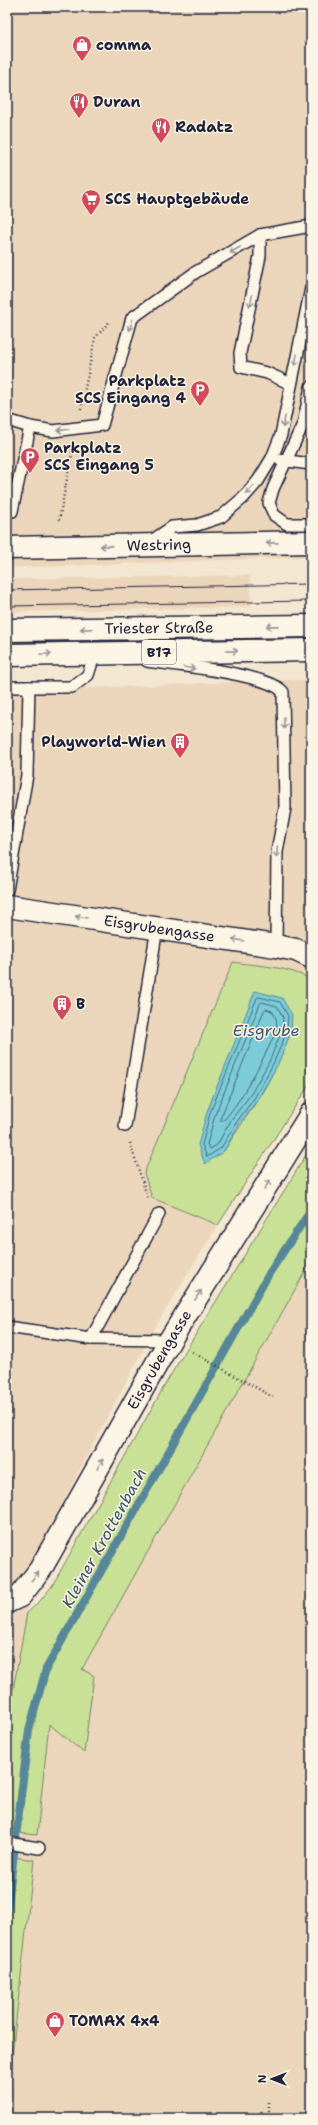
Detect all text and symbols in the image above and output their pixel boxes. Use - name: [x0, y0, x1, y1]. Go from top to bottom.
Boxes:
- shop icon: comma: [71, 34, 93, 62]
- place label: comma: [96, 35, 152, 55]
- restaurant icon: Duran: [68, 91, 90, 119]
- place label: Duran: [93, 92, 141, 112]
- restaurant icon: Radatz: [150, 116, 172, 144]
- place label: Radatz: [175, 117, 233, 137]
- supermarket icon: SCS Hauptgebäude: [80, 188, 102, 216]
- place label: SCS Hauptgebäude: [105, 189, 249, 209]
- one-way arrow: [229, 246, 241, 254]
- one-way arrow: [246, 295, 254, 308]
- one-way arrow: [126, 318, 134, 331]
- one-way arrow: [291, 353, 299, 366]
- place label: Parkplatz SCS Eingang 4: [75, 371, 186, 408]
- parking icon: Parkplatz SCS Eingang 4: [189, 379, 211, 407]
- one-way arrow: [279, 415, 287, 428]
- one-way arrow: [57, 426, 70, 433]
- place label: Parkplatz SCS Eingang 5: [44, 438, 154, 475]
- parking icon: Parkplatz SCS Eingang 5: [19, 446, 41, 474]
- one-way arrow: [245, 485, 255, 495]
- street label: Westring: [127, 534, 191, 556]
- one-way arrow: [266, 539, 279, 547]
- one-way arrow: [100, 542, 113, 550]
- street label: Triester Straße: [104, 617, 214, 639]
- one-way arrow: [266, 623, 279, 630]
- one-way arrow: [80, 625, 93, 633]
- road number: B17: [142, 640, 176, 664]
- one-way arrow: [225, 647, 238, 655]
- one-way arrow: [39, 650, 52, 658]
- one-way arrow: [182, 664, 195, 672]
- one-way arrow: [280, 716, 288, 729]
- building icon: Playworld-Wien: [169, 731, 191, 759]
- place label: Playworld-Wien: [41, 732, 166, 752]
- one-way arrow: [274, 845, 281, 858]
- street label: Eisgrubengasse: [102, 911, 216, 947]
- one-way arrow: [75, 913, 88, 921]
- one-way arrow: [232, 936, 245, 944]
- building icon: B: [51, 993, 73, 1021]
- place label: B: [76, 994, 85, 1014]
- water label: Eisgrube: [232, 1020, 300, 1041]
- one-way arrow: [263, 1180, 271, 1191]
- one-way arrow: [195, 1289, 203, 1301]
- street label: Eisgrubengasse: [123, 1306, 196, 1413]
- one-way arrow: [97, 1458, 105, 1470]
- water label: Kleiner Krottenbach: [57, 1464, 151, 1612]
- one-way arrow: [31, 1571, 40, 1582]
- shop icon: TOMAX 4x4: [44, 2010, 66, 2038]
- place label: TOMAX 4x4: [69, 2011, 160, 2031]
- north arrow: [252, 2059, 292, 2099]
- text: N: [255, 2074, 270, 2083]

